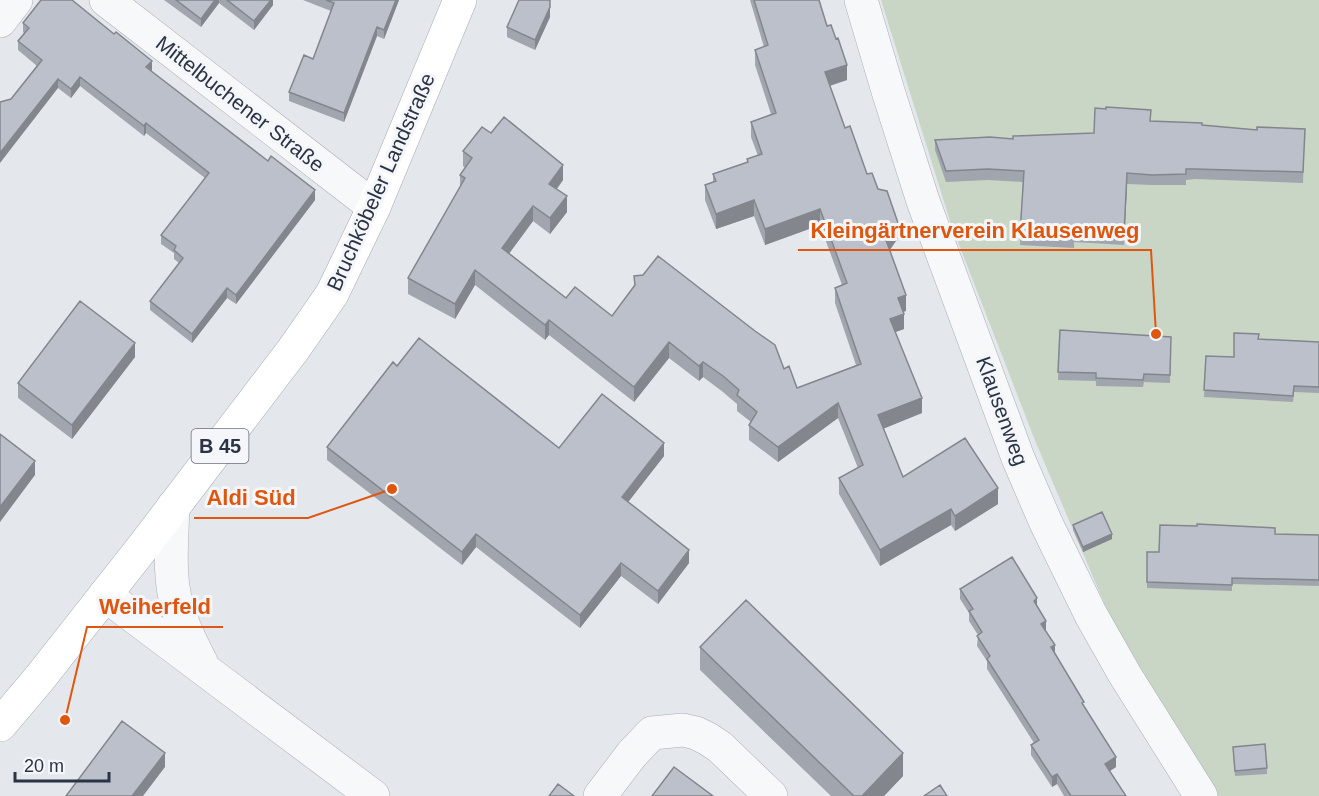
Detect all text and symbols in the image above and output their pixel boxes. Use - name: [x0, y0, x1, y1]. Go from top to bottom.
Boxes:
- street label: Mittelbuchener Straße: [152, 31, 329, 176]
- street label: Bruchköbeler Landstraße: [322, 69, 439, 294]
- callout: Kleingärtnerverein Klausenweg: [798, 210, 1151, 250]
- text: Kleingärtnerverein Klausenweg: [811, 218, 1139, 243]
- street label: Klausenweg: [972, 353, 1033, 469]
- road number: B 45: [192, 429, 248, 463]
- callout: Aldi Süd: [194, 478, 308, 518]
- text: Aldi Süd: [206, 485, 296, 510]
- callout: Weiherfeld: [87, 587, 223, 627]
- text: Weiherfeld: [99, 594, 211, 619]
- scale bar: [15, 745, 110, 783]
- text: 20 m: [24, 756, 64, 776]

